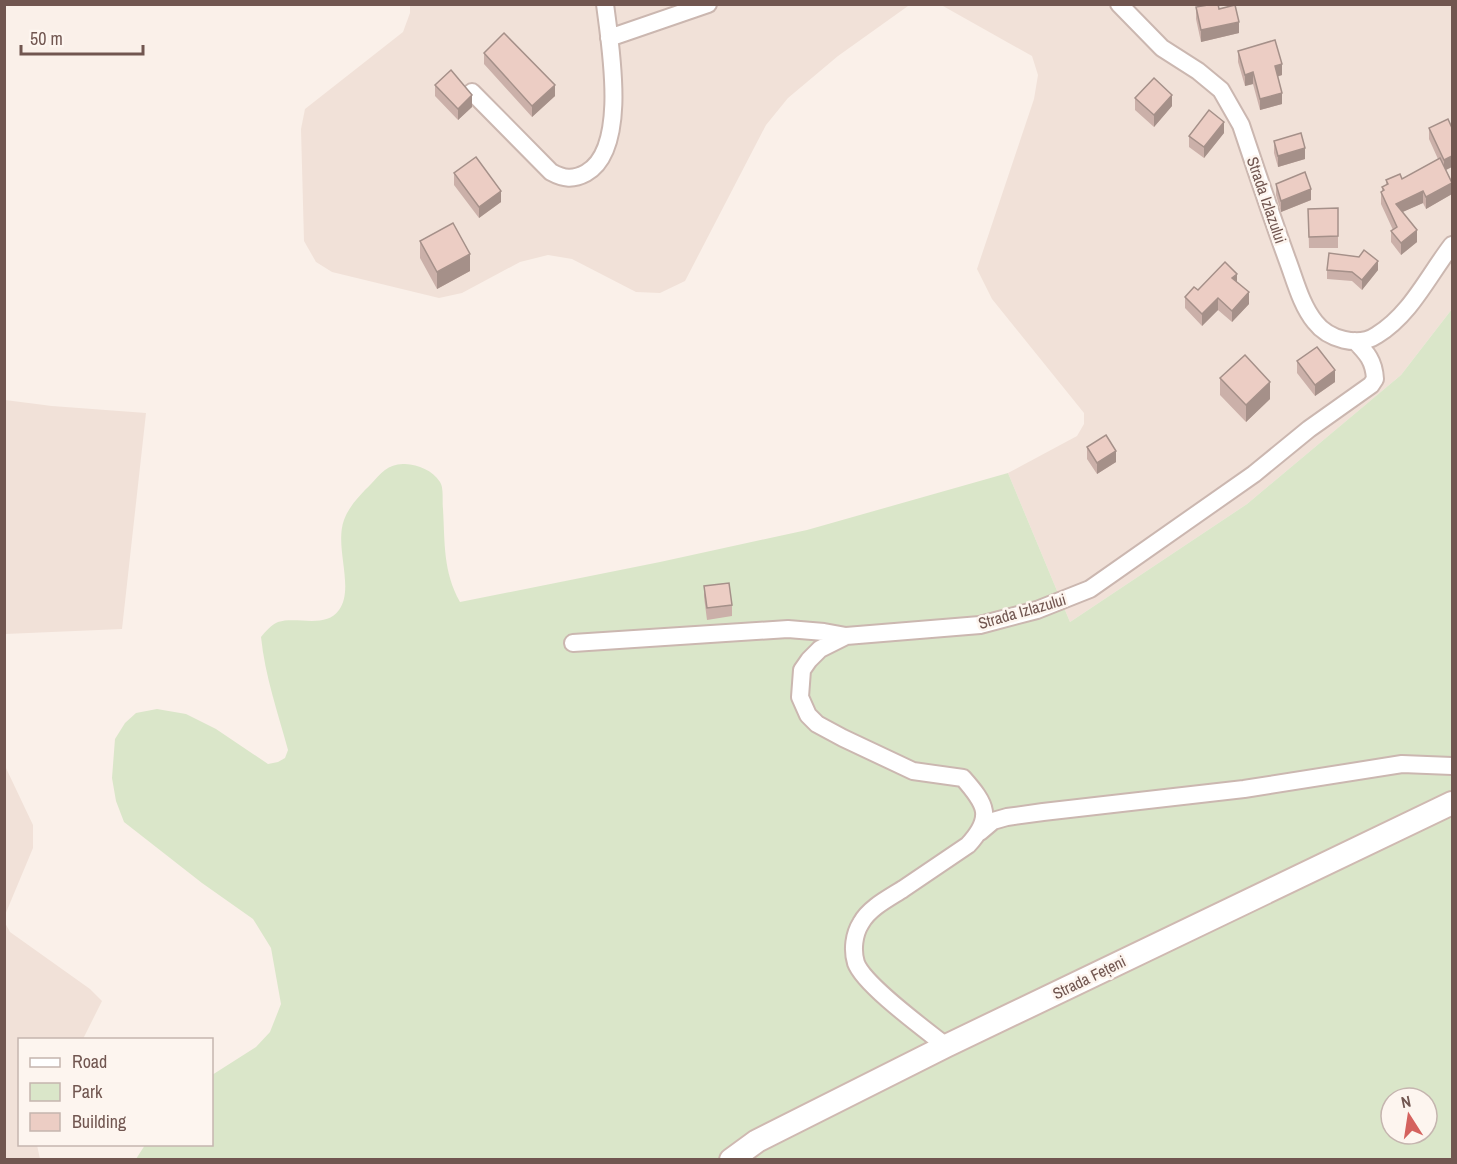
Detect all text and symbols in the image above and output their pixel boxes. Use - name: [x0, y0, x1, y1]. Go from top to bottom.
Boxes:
- scale bar: [21, 18, 142, 56]
- text: 50 m: [30, 26, 63, 51]
- street label: Strada Izlazului: [1242, 154, 1292, 246]
- street label: Strada Izlazului: [976, 588, 1068, 634]
- street label: Strada Fețeni: [1049, 950, 1129, 1004]
- legend: [18, 1038, 213, 1146]
- text: Road: [72, 1049, 107, 1074]
- text: Park: [72, 1079, 103, 1104]
- north arrow: [1379, 1086, 1439, 1146]
- text: N: [1399, 1090, 1413, 1113]
- text: Building: [72, 1109, 127, 1134]

